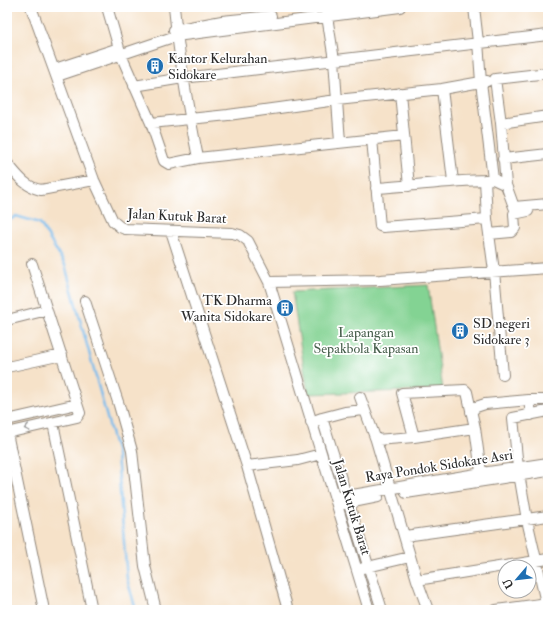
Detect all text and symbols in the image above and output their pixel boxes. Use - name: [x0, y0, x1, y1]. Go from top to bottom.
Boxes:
- place label: Kantor Kelurahan Sidokare: [168, 50, 268, 83]
- building icon: Kantor Kelurahan Sidokare: [145, 56, 165, 76]
- street label: Jalan Kutuk Barat: [126, 205, 227, 227]
- place label: TK Dharma Wanita Sidokare: [180, 292, 272, 325]
- building icon: TK Dharma Wanita Sidokare: [275, 298, 295, 318]
- place label: SD negeri Sidokare 3: [473, 315, 530, 348]
- building icon: SD negeri Sidokare 3: [450, 321, 470, 341]
- park label: Lapangan Sepakbola Kapasan: [313, 324, 419, 358]
- one-way arrow: [24, 424, 30, 432]
- street label: Raya Pondok Sidokare Asri: [364, 446, 514, 487]
- street label: Jalan Kutuk Barat: [329, 456, 375, 557]
- north arrow: [497, 559, 537, 599]
- text: U: [500, 576, 517, 591]

